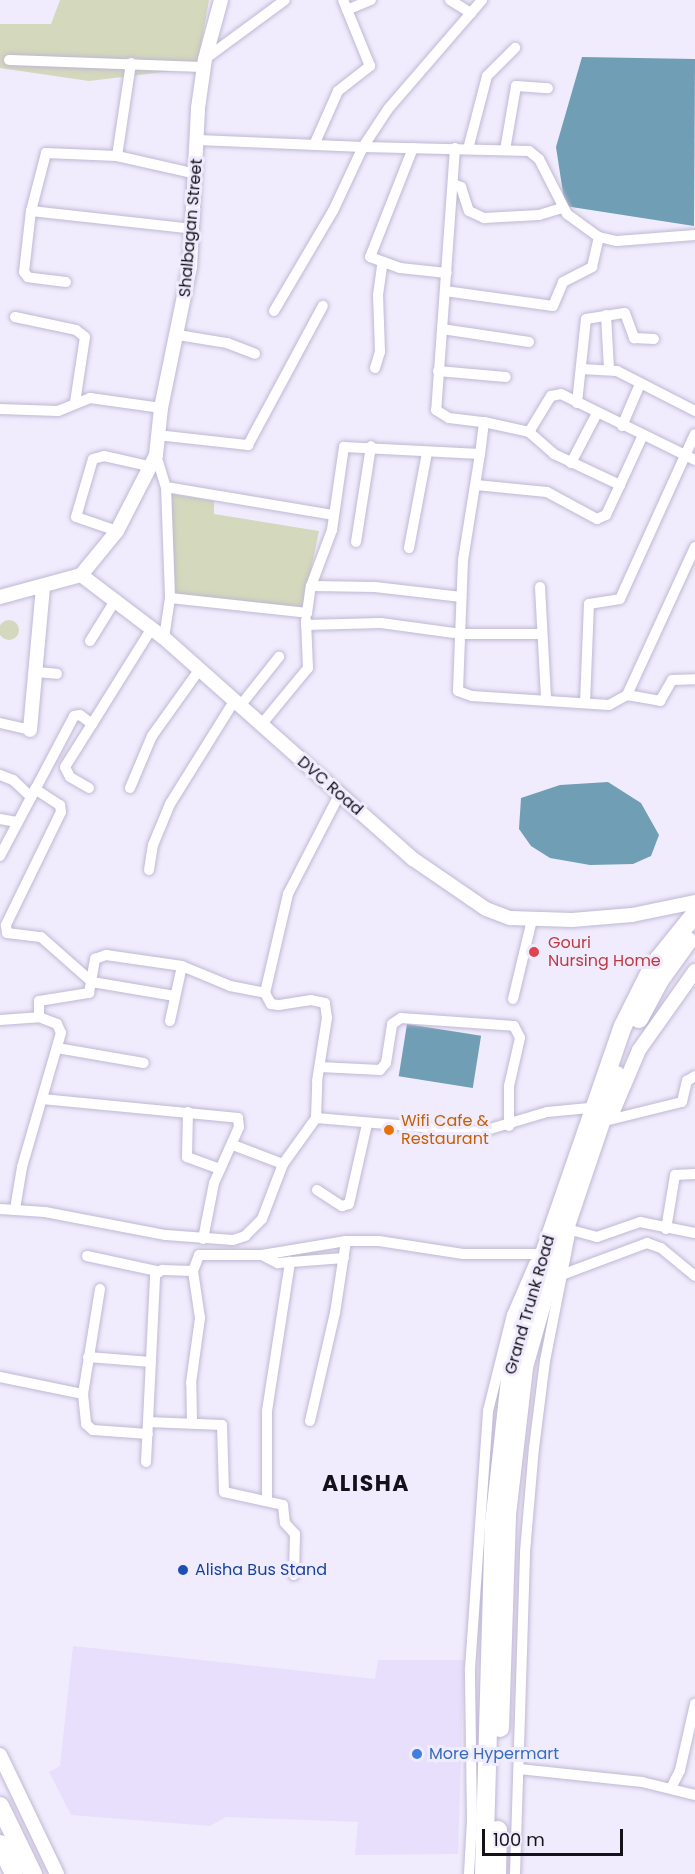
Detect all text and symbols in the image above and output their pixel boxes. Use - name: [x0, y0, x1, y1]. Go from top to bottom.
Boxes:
- street label: Shalbagan Street: [175, 158, 207, 298]
- street label: DVC Road: [293, 752, 367, 820]
- place label: Gouri Nursing Home: [548, 933, 661, 971]
- marker: Gouri Nursing Home: [525, 943, 543, 961]
- place label: Wifi Cafe & Restaurant: [401, 1111, 489, 1149]
- marker: Wifi Cafe & Restaurant: [382, 1123, 396, 1137]
- street label: Grand Trunk Road: [501, 1233, 559, 1377]
- district label: ALISHA: [322, 1471, 410, 1497]
- place label: Alisha Bus Stand: [195, 1560, 327, 1580]
- marker: Alisha Bus Stand: [176, 1563, 190, 1577]
- place label: More Hypermart: [429, 1744, 559, 1764]
- marker: More Hypermart: [410, 1747, 424, 1761]
- scale bar: [485, 1817, 626, 1855]
- text: 100 m: [493, 1827, 545, 1852]

